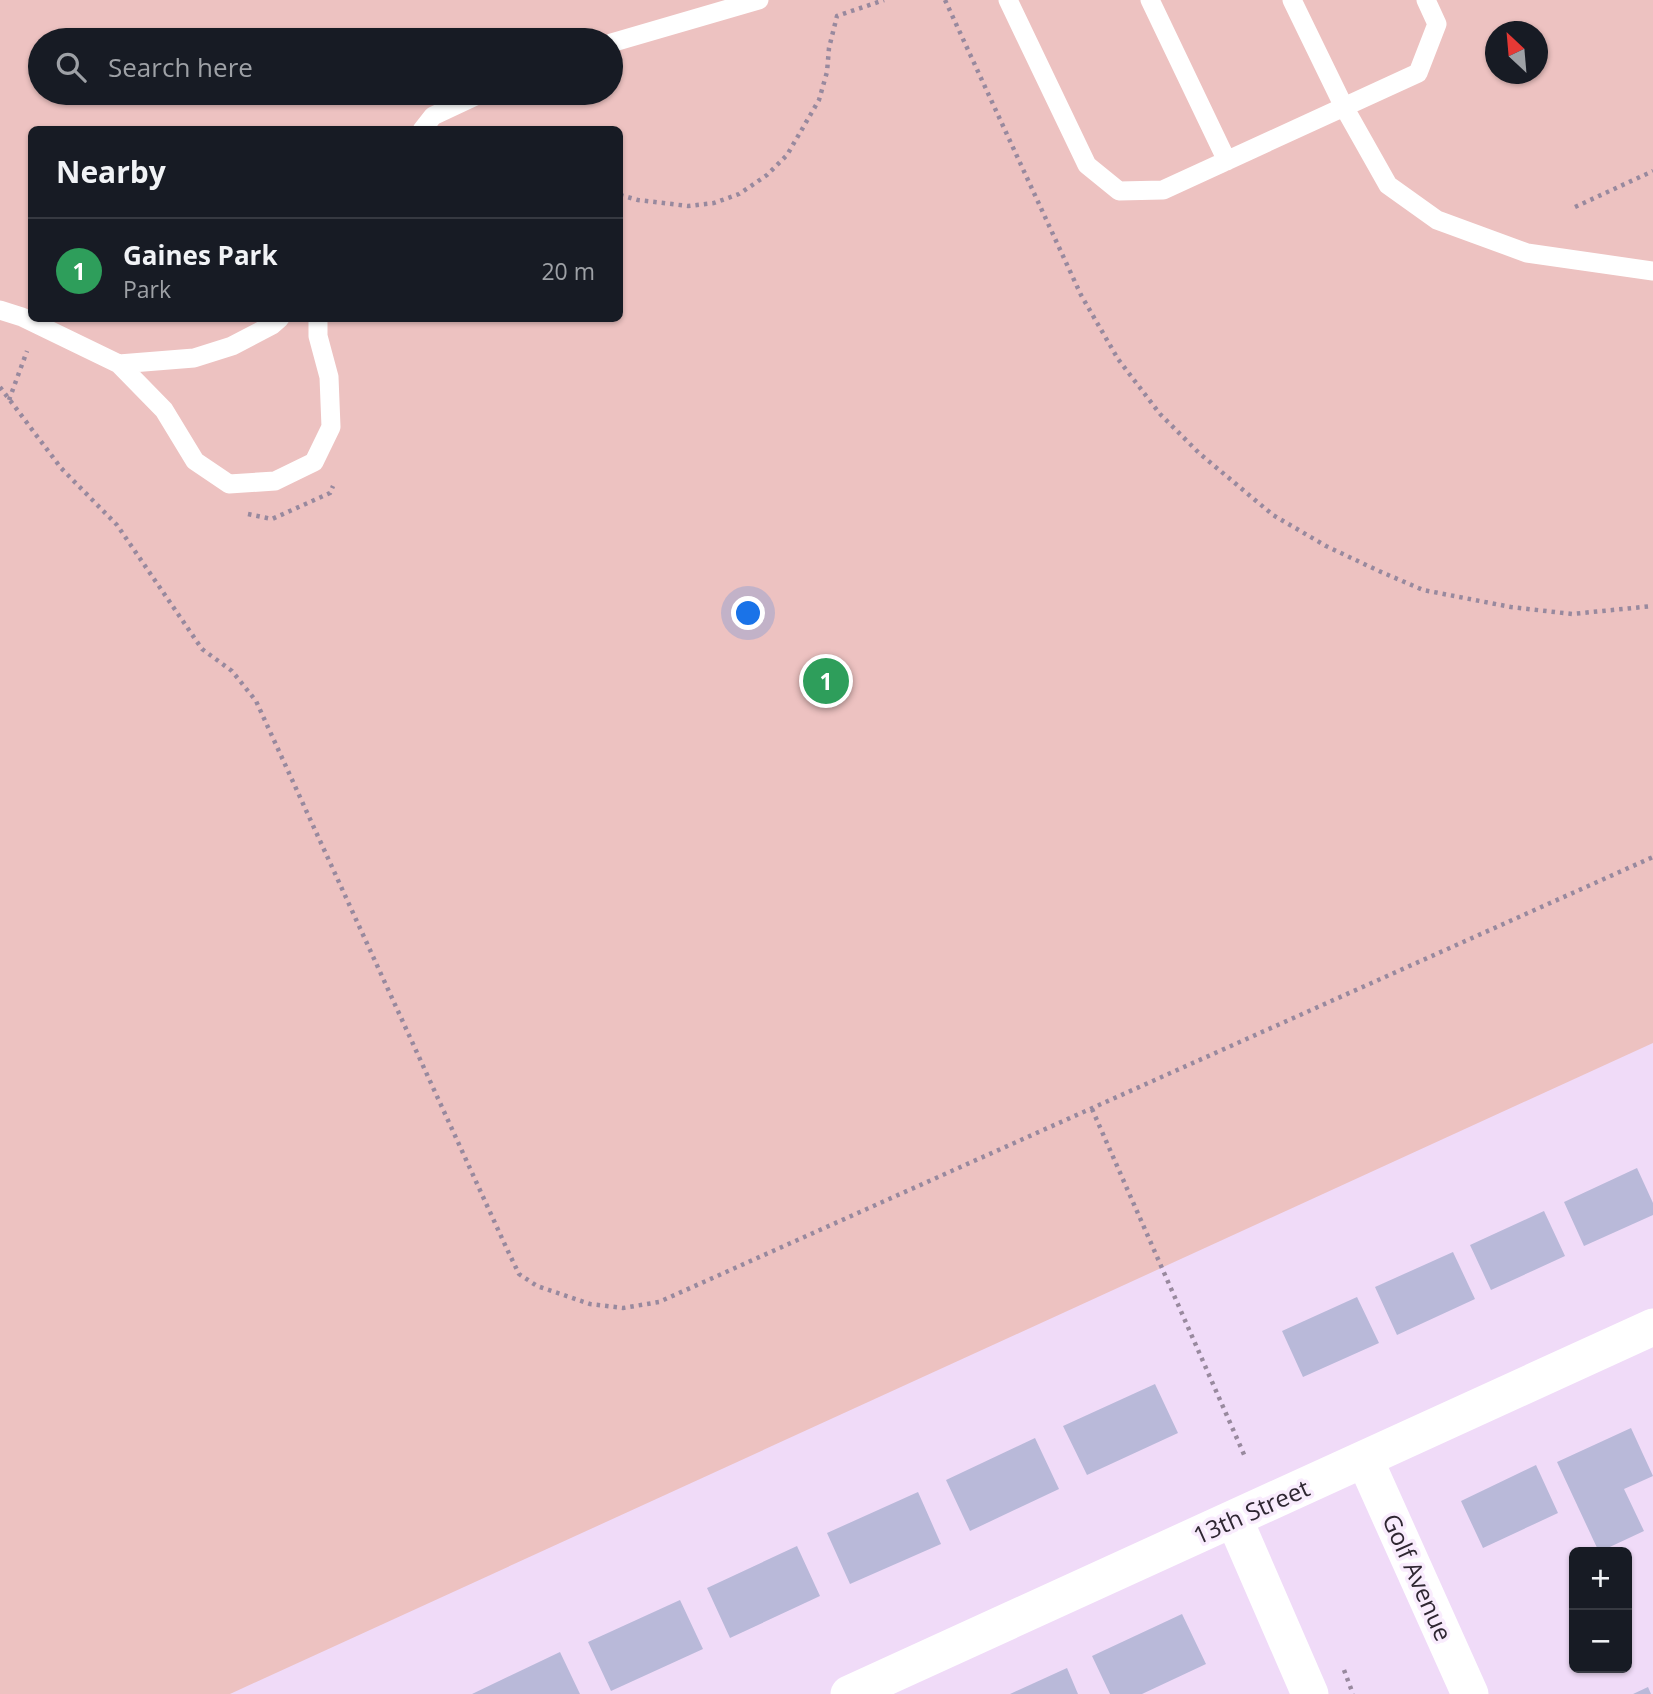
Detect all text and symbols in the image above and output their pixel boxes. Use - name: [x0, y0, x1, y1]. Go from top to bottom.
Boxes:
- north arrow: [1485, 21, 1548, 84]
- search box: [28, 28, 623, 105]
- icon: search: [52, 48, 90, 86]
- text: Search here: [108, 49, 253, 85]
- text: Nearby: [56, 151, 166, 192]
- text: Gaines Park: [123, 237, 278, 273]
- text: 1: [72, 255, 86, 287]
- text: 20 m: [541, 255, 595, 287]
- text: Park: [123, 273, 171, 305]
- your location: [731, 596, 765, 630]
- pin: 1: [803, 655, 849, 707]
- street label: 13th Street: [1188, 1471, 1314, 1551]
- street label: Golf Avenue: [1375, 1508, 1461, 1646]
- map controls: [1569, 1547, 1632, 1673]
- button: +: [1569, 1547, 1632, 1610]
- button: −: [1569, 1610, 1632, 1673]

